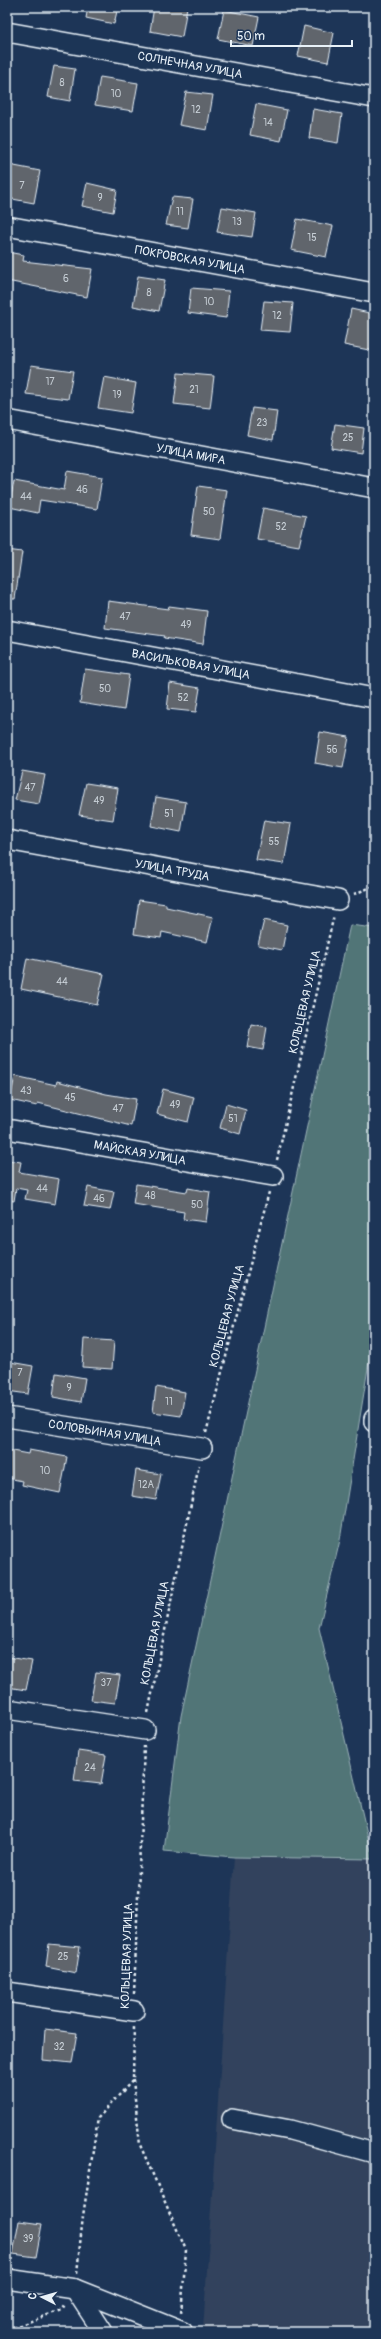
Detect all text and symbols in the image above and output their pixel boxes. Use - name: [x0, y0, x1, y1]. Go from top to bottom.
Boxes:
- scale bar: [231, 22, 352, 48]
- text: 50 m: [237, 29, 265, 44]
- street label: СОЛНЕЧНАЯ УЛИЦА: [136, 48, 244, 82]
- house number: 8: [59, 77, 65, 89]
- house number: 10: [111, 88, 122, 100]
- house number: 12: [191, 104, 201, 116]
- house number: 14: [263, 117, 273, 129]
- house number: 7: [19, 180, 25, 192]
- house number: 9: [97, 192, 103, 204]
- house number: 11: [176, 206, 184, 218]
- house number: 13: [232, 216, 242, 228]
- house number: 15: [307, 232, 317, 244]
- street label: ПОКРОВСКАЯ УЛИЦА: [134, 242, 246, 277]
- house number: 6: [63, 273, 69, 285]
- house number: 8: [146, 287, 152, 299]
- house number: 10: [204, 296, 215, 308]
- house number: 12: [272, 310, 282, 322]
- house number: 17: [45, 376, 55, 388]
- house number: 21: [189, 384, 199, 396]
- house number: 19: [112, 389, 122, 401]
- house number: 23: [257, 417, 268, 429]
- house number: 25: [342, 432, 354, 444]
- street label: УЛИЦА МИРА: [155, 440, 227, 468]
- house number: 46: [76, 484, 88, 496]
- house number: 44: [20, 491, 32, 503]
- house number: 50: [203, 506, 215, 518]
- house number: 52: [275, 521, 287, 533]
- house number: 47: [119, 611, 131, 623]
- house number: 49: [181, 619, 191, 631]
- street label: ВАСИЛЬКОВАЯ УЛИЦА: [130, 646, 252, 682]
- house number: 50: [99, 683, 111, 695]
- house number: 52: [177, 692, 189, 704]
- house number: 56: [326, 744, 338, 756]
- house number: 47: [24, 782, 36, 794]
- house number: 49: [94, 795, 104, 807]
- house number: 51: [164, 808, 174, 820]
- house number: 55: [269, 836, 279, 848]
- street label: УЛИЦА ТРУДА: [134, 856, 211, 884]
- street label: КОЛЬЦЕВАЯ УЛИЦА: [286, 949, 324, 1055]
- house number: 44: [56, 976, 68, 988]
- house number: 43: [20, 1085, 32, 1097]
- house number: 45: [64, 1092, 76, 1104]
- house number: 49: [170, 1099, 180, 1111]
- house number: 47: [112, 1103, 124, 1115]
- house number: 51: [228, 1113, 238, 1125]
- street label: МАЙСКАЯ УЛИЦА: [93, 1137, 187, 1168]
- house number: 44: [36, 1183, 48, 1195]
- house number: 48: [145, 1190, 155, 1202]
- house number: 46: [93, 1193, 105, 1205]
- house number: 50: [191, 1199, 203, 1211]
- street label: КОЛЬЦЕВАЯ УЛИЦА: [206, 1263, 248, 1369]
- house number: 7: [17, 1367, 23, 1379]
- house number: 9: [66, 1382, 72, 1394]
- house number: 11: [165, 1396, 173, 1408]
- street label: СОЛОВЬИНАЯ УЛИЦА: [47, 1416, 162, 1449]
- house number: 10: [40, 1465, 51, 1477]
- house number: 12А: [138, 1479, 155, 1491]
- street label: КОЛЬЦЕВАЯ УЛИЦА: [138, 1579, 172, 1686]
- house number: 37: [101, 1677, 112, 1689]
- house number: 24: [84, 1762, 96, 1774]
- street label: КОЛЬЦЕВАЯ УЛИЦА: [118, 1903, 136, 2009]
- house number: 25: [57, 1951, 69, 1963]
- house number: 32: [53, 2041, 65, 2053]
- house number: 39: [23, 2233, 33, 2245]
- north arrow: [22, 2277, 62, 2317]
- text: С: [26, 2292, 39, 2300]

